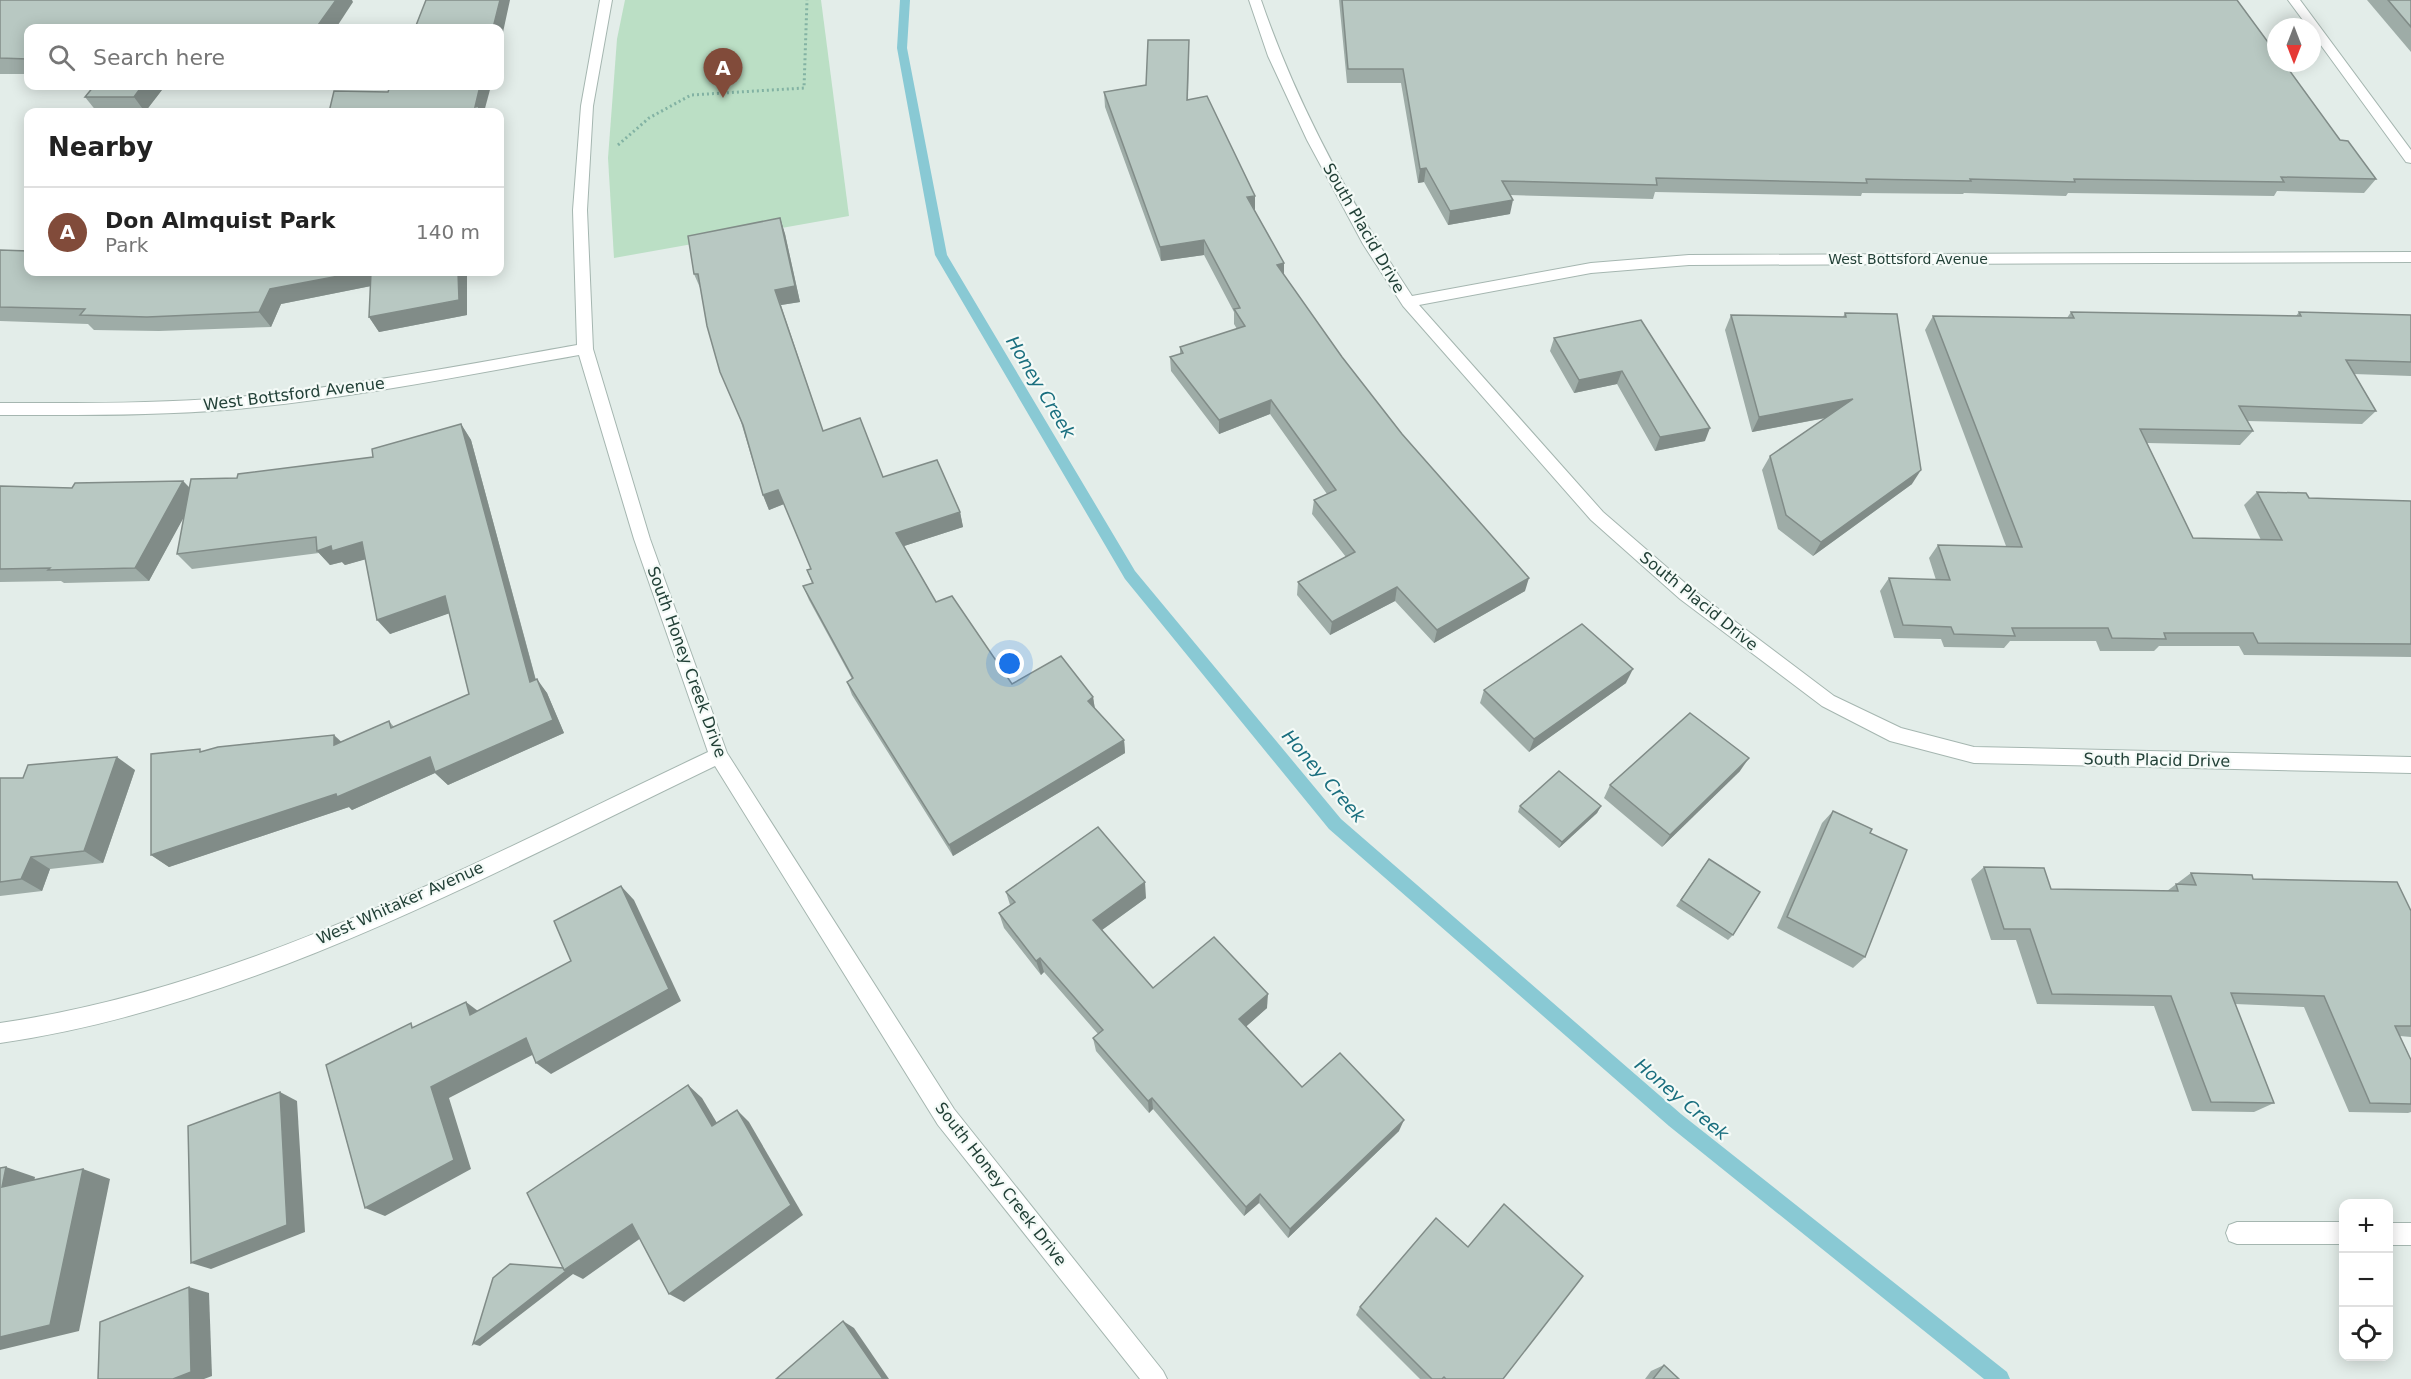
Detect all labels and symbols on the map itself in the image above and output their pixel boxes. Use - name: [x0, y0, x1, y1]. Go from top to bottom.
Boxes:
- north arrow: [2267, 18, 2321, 72]
- pin: A: [704, 48, 742, 98]
- street label: South Placid Drive: [1319, 160, 1409, 296]
- street label: West Bottsford Avenue: [1828, 251, 1988, 267]
- water label: Honey Creek: [1002, 332, 1081, 443]
- street label: West Bottsford Avenue: [202, 373, 386, 415]
- street label: South Placid Drive: [1636, 547, 1762, 655]
- street label: South Honey Creek Drive: [644, 564, 730, 760]
- your location: [995, 649, 1024, 678]
- water label: Honey Creek: [1278, 725, 1371, 828]
- street label: South Placid Drive: [2084, 749, 2230, 771]
- street label: West Whitaker Avenue: [314, 858, 486, 948]
- water label: Honey Creek: [1631, 1054, 1734, 1145]
- street label: South Honey Creek Drive: [931, 1099, 1071, 1269]

